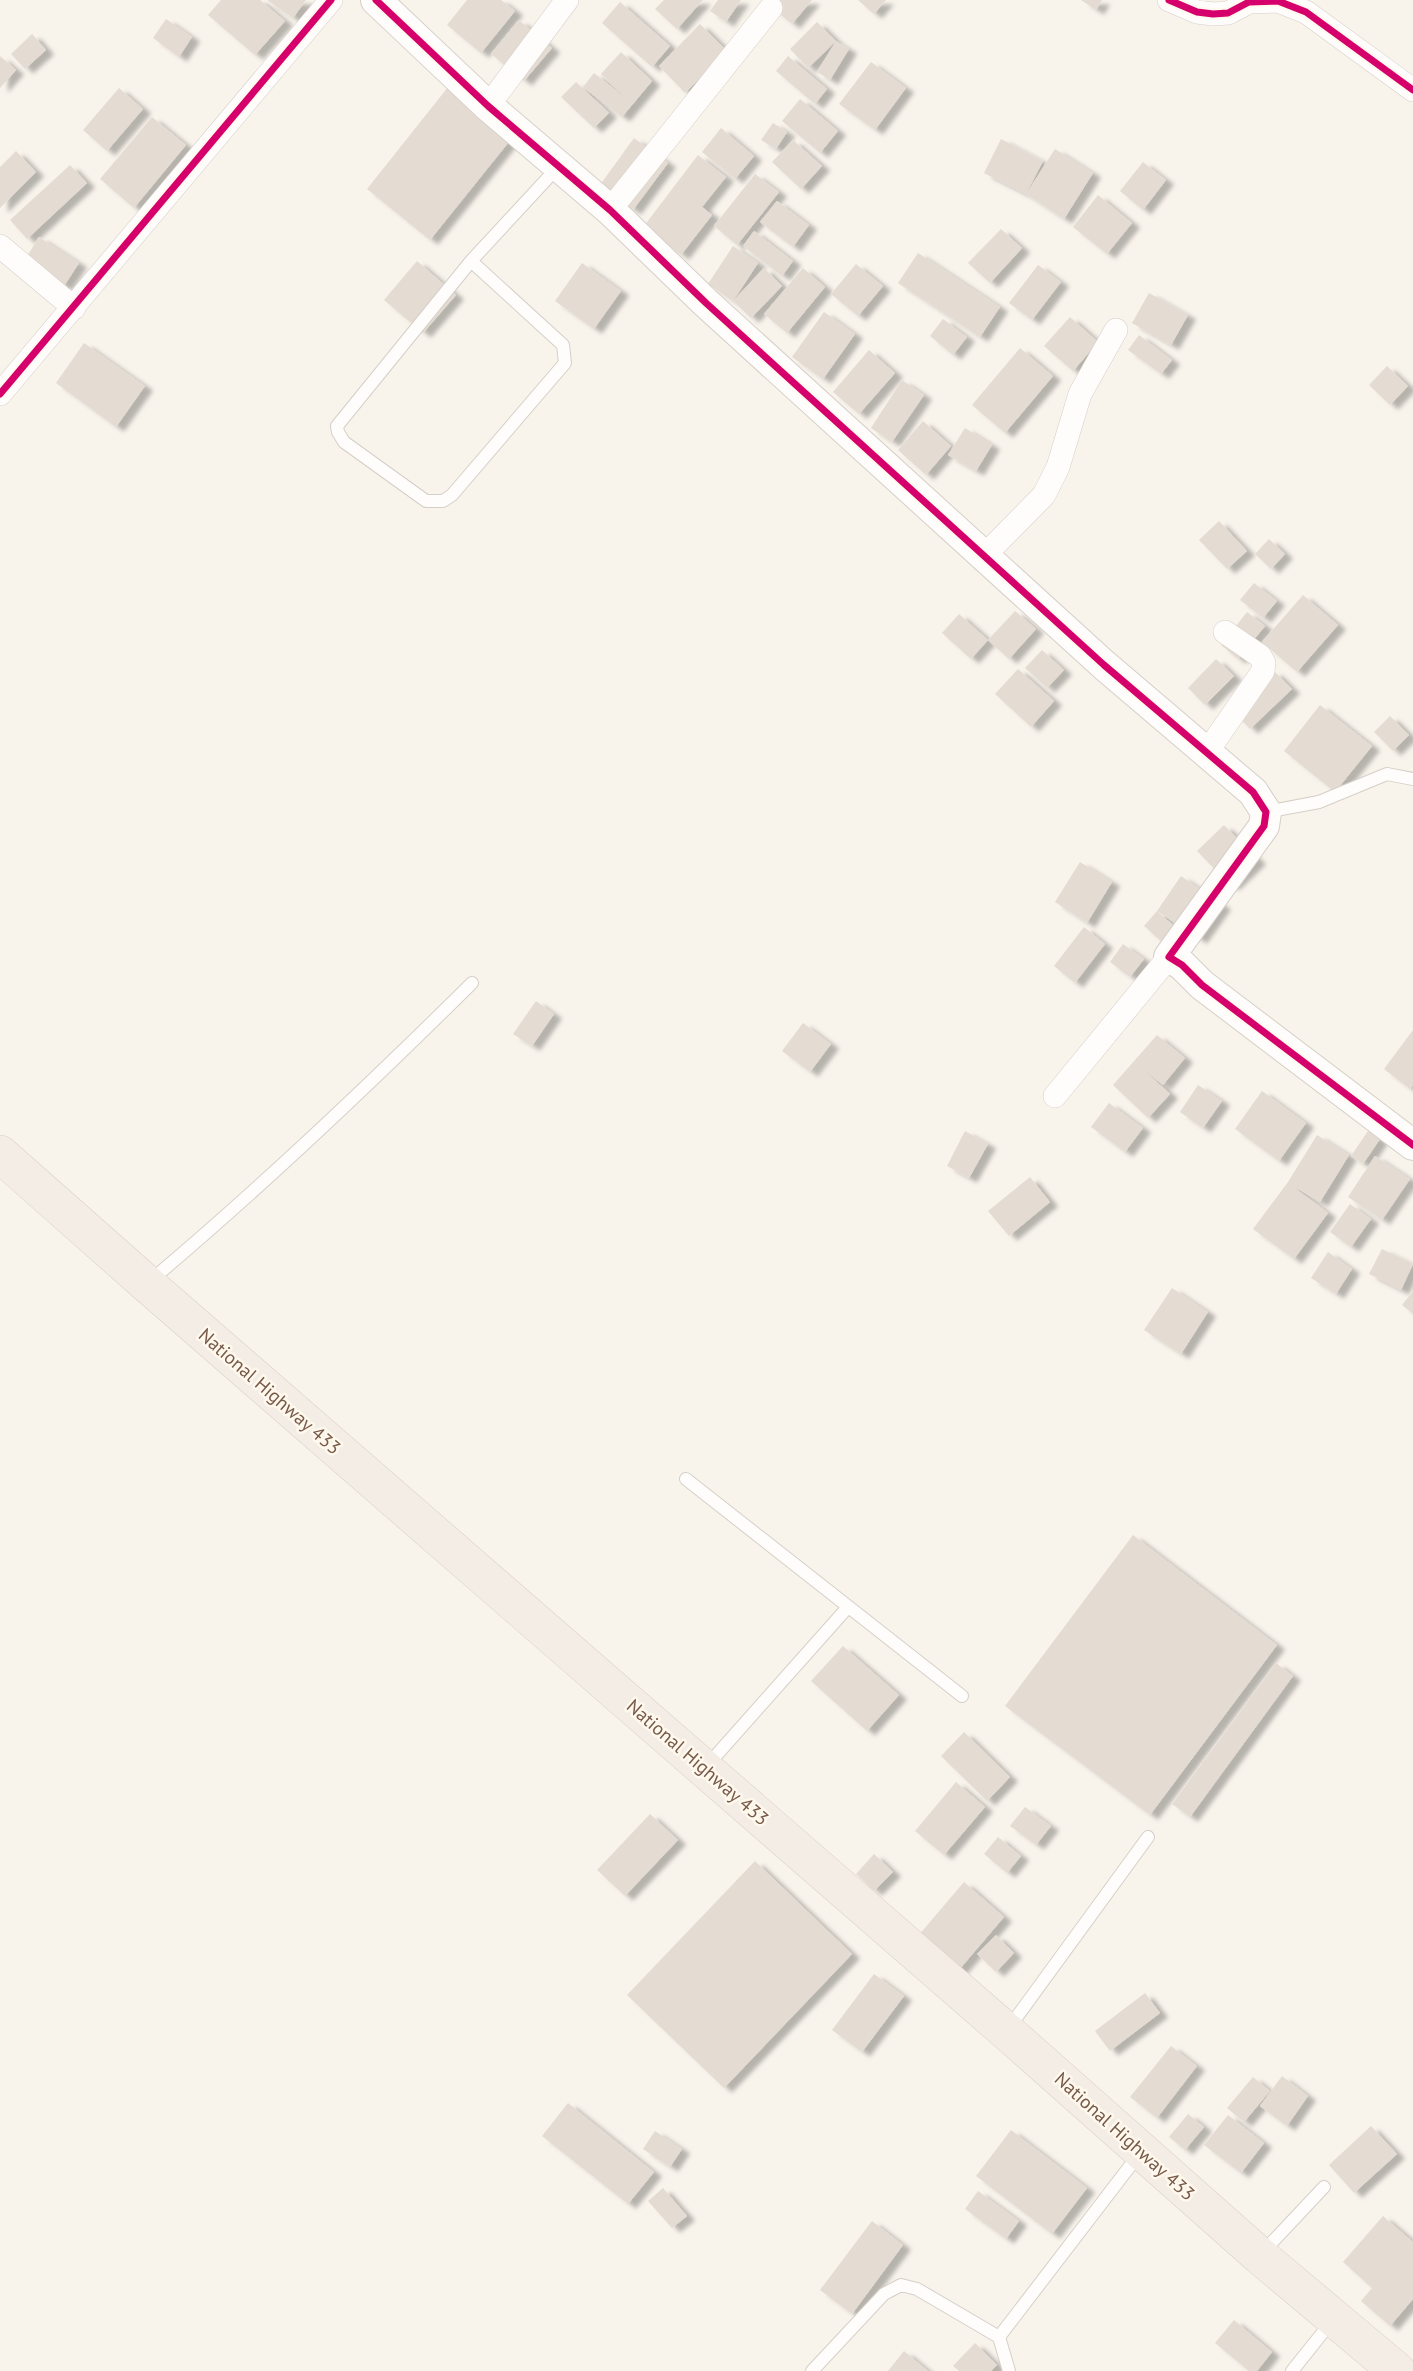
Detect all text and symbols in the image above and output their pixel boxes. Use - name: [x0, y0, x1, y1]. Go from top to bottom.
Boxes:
- street label: National Highway 433: [194, 1323, 346, 1459]
- street label: National Highway 433: [622, 1694, 774, 1830]
- street label: National Highway 433: [1050, 2067, 1200, 2205]

